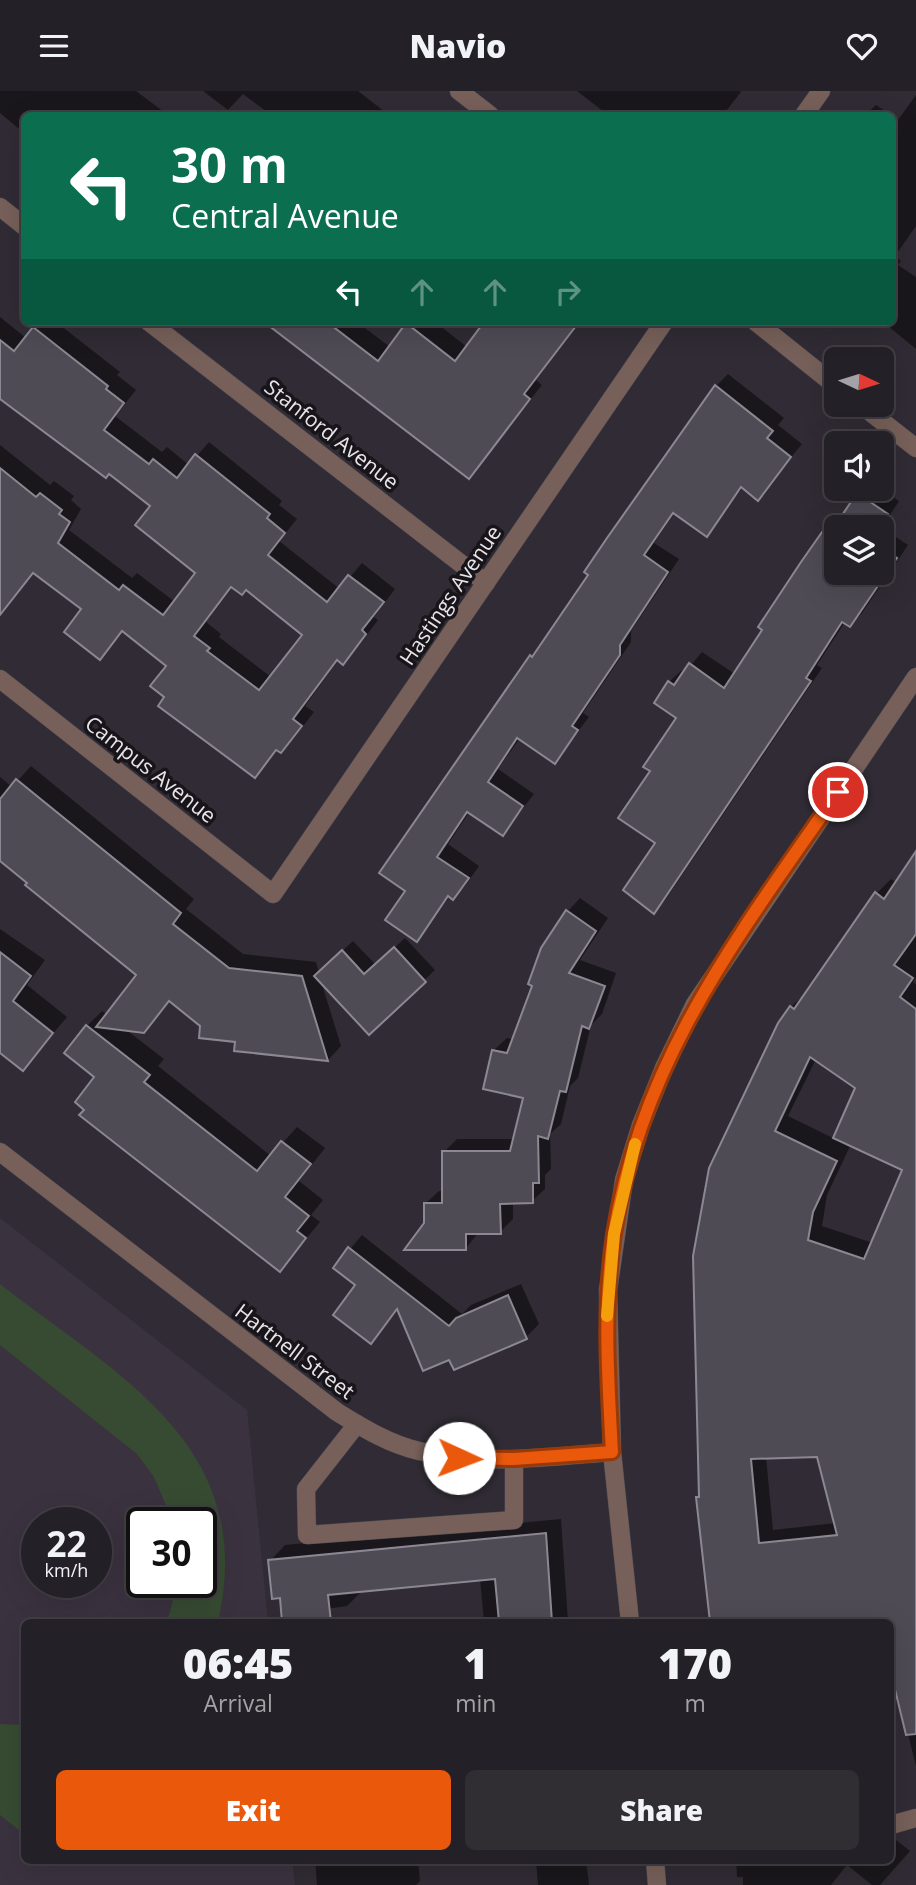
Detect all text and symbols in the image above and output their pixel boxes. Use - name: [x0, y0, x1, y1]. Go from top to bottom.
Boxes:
- text: Navio: [410, 24, 506, 67]
- icon: menu: [35, 27, 73, 65]
- icon: heart: [843, 27, 881, 65]
- text: 30 m: [171, 131, 288, 197]
- icon: left: [56, 140, 147, 231]
- text: Central Avenue: [171, 194, 399, 237]
- icon: left: [330, 273, 368, 311]
- icon: ahead: [403, 273, 441, 311]
- icon: ahead: [476, 273, 514, 311]
- icon: right: [549, 273, 587, 311]
- north arrow: [824, 347, 894, 417]
- map controls: [824, 347, 894, 585]
- street label: Stanford Avenue: [259, 373, 405, 495]
- button: sound: [824, 431, 894, 501]
- button: layers: [824, 515, 894, 585]
- street label: Hastings Avenue: [393, 520, 507, 670]
- street label: Campus Avenue: [80, 709, 222, 829]
- pin: [808, 762, 868, 822]
- icon: arrive: [819, 773, 857, 811]
- street label: Hartnell Street: [230, 1297, 360, 1405]
- position arrow: [422, 1421, 496, 1495]
- speed limit sign: 30: [126, 1507, 217, 1598]
- text: 22: [46, 1520, 87, 1567]
- text: km/h: [45, 1558, 88, 1582]
- text: 06:45: [183, 1634, 293, 1691]
- text: 1: [464, 1634, 488, 1691]
- text: 170: [658, 1634, 732, 1691]
- text: Arrival: [204, 1687, 273, 1719]
- text: min: [455, 1687, 496, 1719]
- text: m: [685, 1687, 706, 1719]
- button: Exit: [56, 1770, 451, 1850]
- button: Share: [465, 1770, 859, 1850]

